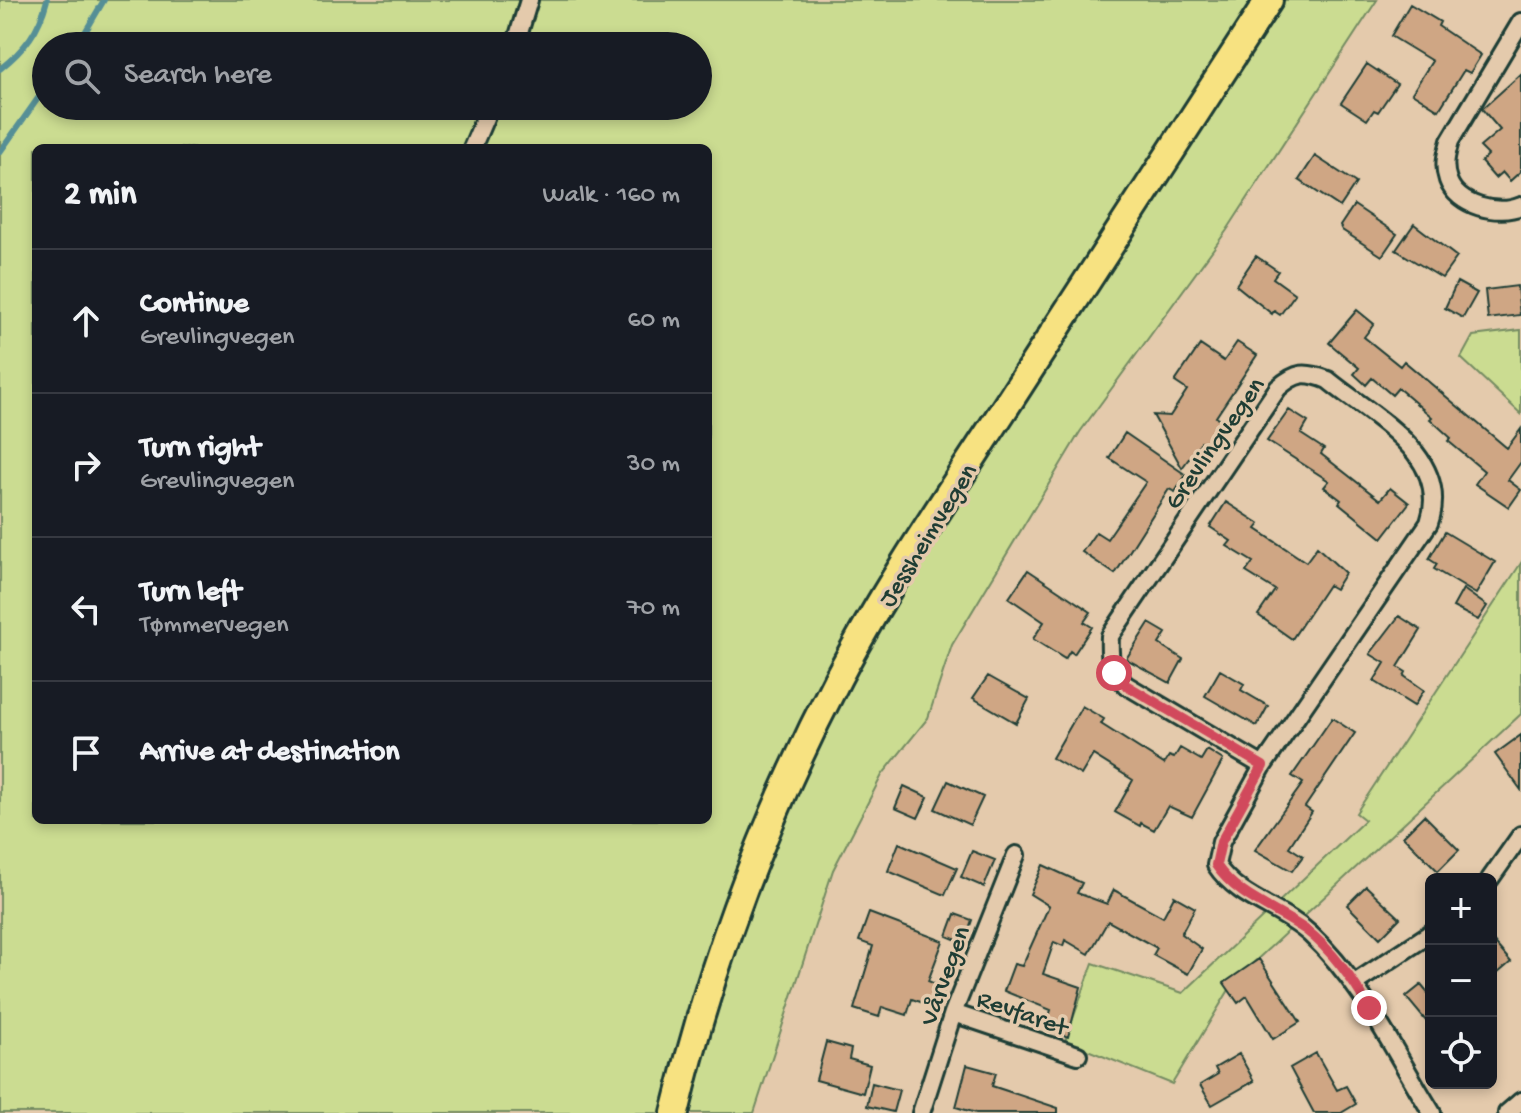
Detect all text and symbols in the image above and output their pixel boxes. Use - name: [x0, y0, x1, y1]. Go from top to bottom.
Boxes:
- search box: [32, 32, 712, 120]
- icon: search: [60, 54, 104, 98]
- text: Search here: [124, 59, 272, 94]
- text: 2 min: [64, 176, 136, 216]
- text: Walk · 160 m: [543, 181, 680, 212]
- text: Continue: [140, 288, 249, 323]
- icon: ahead: [64, 299, 108, 343]
- text: 60 m: [627, 306, 680, 337]
- text: Grevlingvegen: [140, 323, 294, 354]
- street label: Grevlingvegen: [1160, 372, 1274, 517]
- text: Turn right: [140, 432, 260, 467]
- icon: right: [64, 443, 108, 487]
- text: 30 m: [627, 450, 680, 481]
- street label: Jessheimvegen: [873, 458, 987, 614]
- text: Grevlingvegen: [140, 467, 294, 498]
- text: Turn left: [140, 576, 241, 611]
- icon: left: [64, 587, 108, 631]
- text: 70 m: [627, 594, 680, 625]
- text: Tømmervegen: [140, 611, 288, 642]
- route start: [1096, 655, 1132, 691]
- icon: arrive: [64, 731, 108, 775]
- text: Arrive at destination: [140, 736, 400, 771]
- map controls: [1425, 873, 1497, 1089]
- button: +: [1425, 873, 1497, 945]
- street label: Vårvegen: [915, 922, 980, 1031]
- button: −: [1425, 945, 1497, 1017]
- street label: Revfaret: [972, 985, 1073, 1046]
- route end: [1351, 990, 1387, 1026]
- button: locate: [1425, 1017, 1497, 1089]

